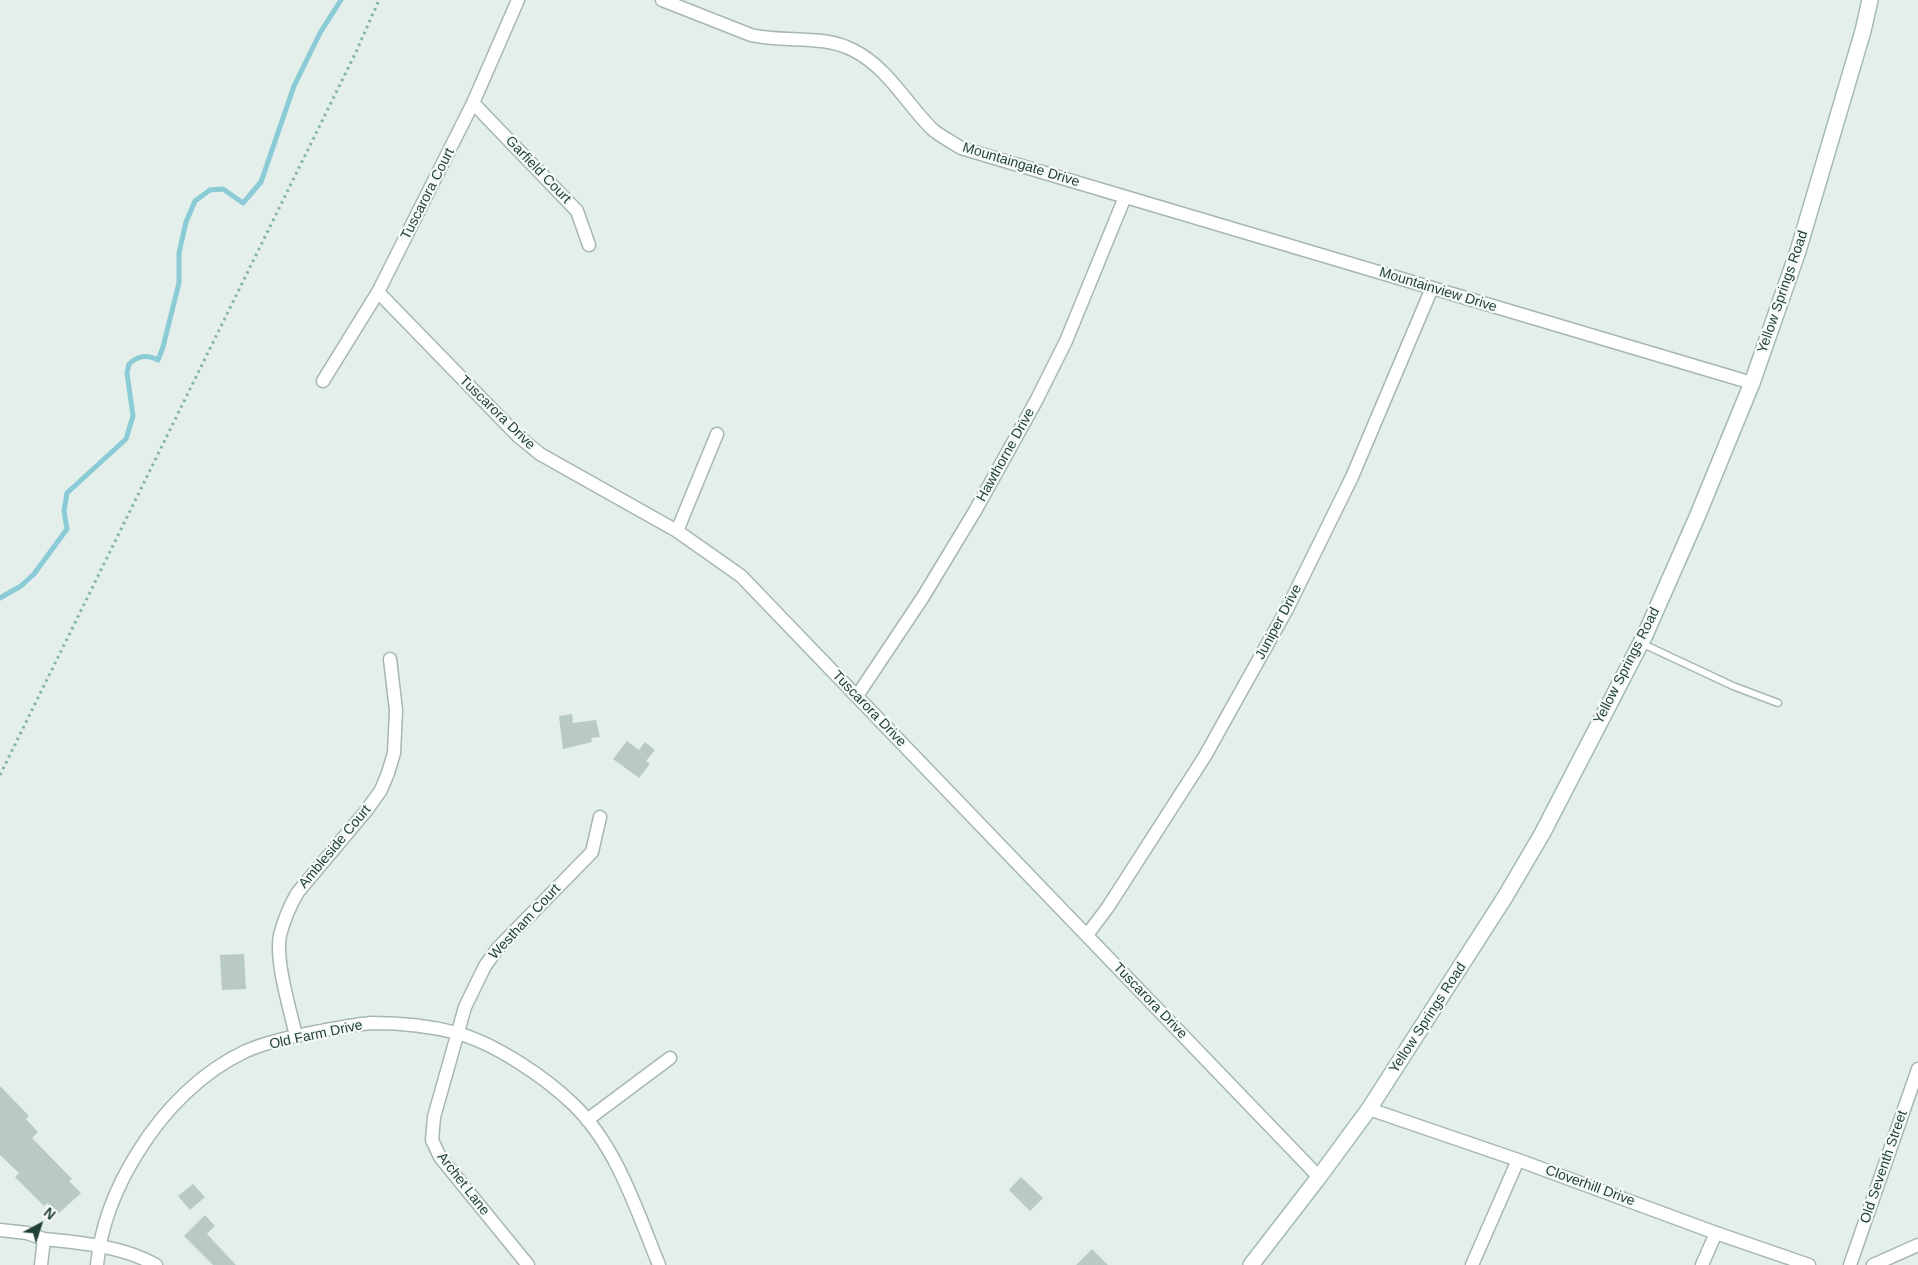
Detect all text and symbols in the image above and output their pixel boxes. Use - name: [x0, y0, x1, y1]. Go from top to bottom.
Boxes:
- street label: Garfield Court: [502, 133, 574, 207]
- street label: Mountaingate Drive: [960, 139, 1082, 191]
- street label: Tuscarora Court: [398, 145, 458, 243]
- street label: Yellow Springs Road: [1754, 228, 1812, 356]
- street label: Mountainview Drive: [1377, 264, 1499, 316]
- street label: Tuscarora Drive: [456, 373, 538, 453]
- street label: Hawthorne Drive: [973, 405, 1039, 505]
- street label: Juniper Drive: [1252, 582, 1306, 662]
- street label: Yellow Springs Road: [1590, 605, 1664, 727]
- street label: Tuscarora Drive: [829, 668, 909, 750]
- street label: Ambleside Court: [295, 802, 375, 892]
- street label: Westham Court: [486, 881, 564, 963]
- street label: Yellow Springs Road: [1386, 959, 1470, 1077]
- street label: Tuscarora Drive: [1110, 960, 1190, 1042]
- street label: Old Farm Drive: [268, 1017, 364, 1053]
- street label: Old Seventh Street: [1857, 1108, 1911, 1226]
- street label: Archet Lane: [433, 1149, 493, 1219]
- street label: Cloverhill Drive: [1543, 1162, 1637, 1210]
- north arrow: [15, 1200, 65, 1250]
- text: N: [41, 1204, 59, 1223]

